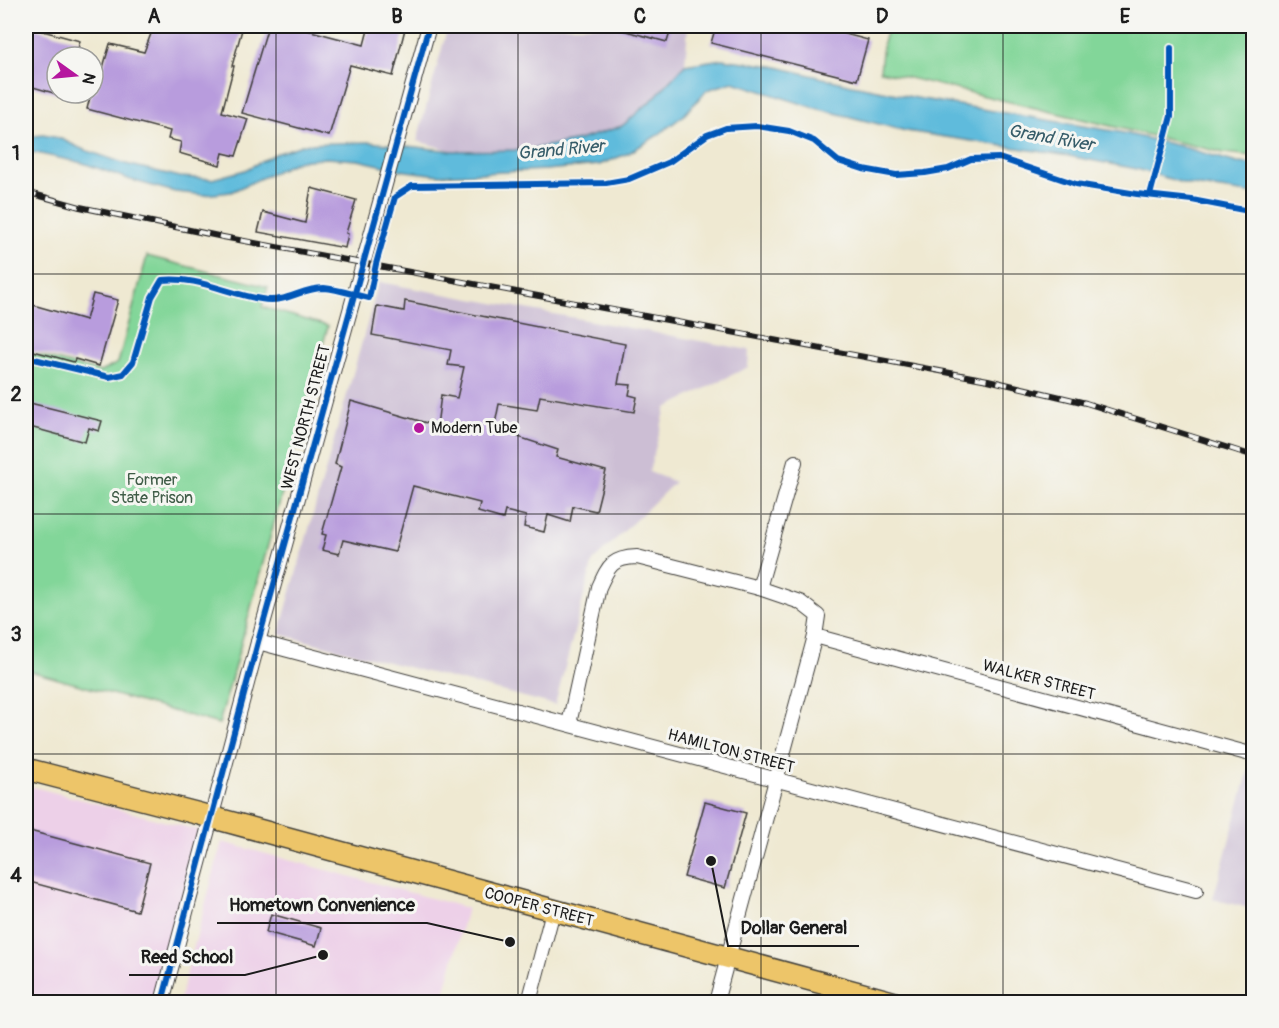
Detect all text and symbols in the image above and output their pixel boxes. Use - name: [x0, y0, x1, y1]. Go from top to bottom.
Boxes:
- text: A: [148, 4, 161, 29]
- text: B: [391, 4, 403, 29]
- text: C: [634, 4, 646, 29]
- text: D: [876, 4, 889, 29]
- text: E: [1120, 4, 1131, 29]
- north arrow: [45, 45, 105, 105]
- text: N: [77, 71, 100, 87]
- water label: Grand River: [1006, 119, 1098, 157]
- water label: Grand River: [517, 135, 608, 165]
- text: 1: [12, 141, 20, 166]
- street label: WEST NORTH STREET: [277, 342, 335, 492]
- text: 2: [10, 382, 22, 407]
- place label: Modern Tube: [431, 418, 518, 438]
- marker: Modern Tube: [412, 421, 426, 435]
- park label: Former State Prison: [111, 470, 193, 508]
- text: 3: [10, 622, 22, 647]
- street label: WALKER STREET: [980, 655, 1098, 705]
- street label: HAMILTON STREET: [665, 724, 797, 778]
- text: 4: [10, 863, 22, 888]
- street label: COOPER STREET: [482, 883, 596, 931]
- callout: Hometown Convenience: [217, 887, 427, 923]
- text: Hometown Convenience: [229, 894, 416, 917]
- callout: Dollar General: [728, 910, 859, 946]
- text: Dollar General: [741, 917, 847, 940]
- callout: Reed School: [129, 939, 245, 975]
- text: Reed School: [141, 946, 233, 969]

